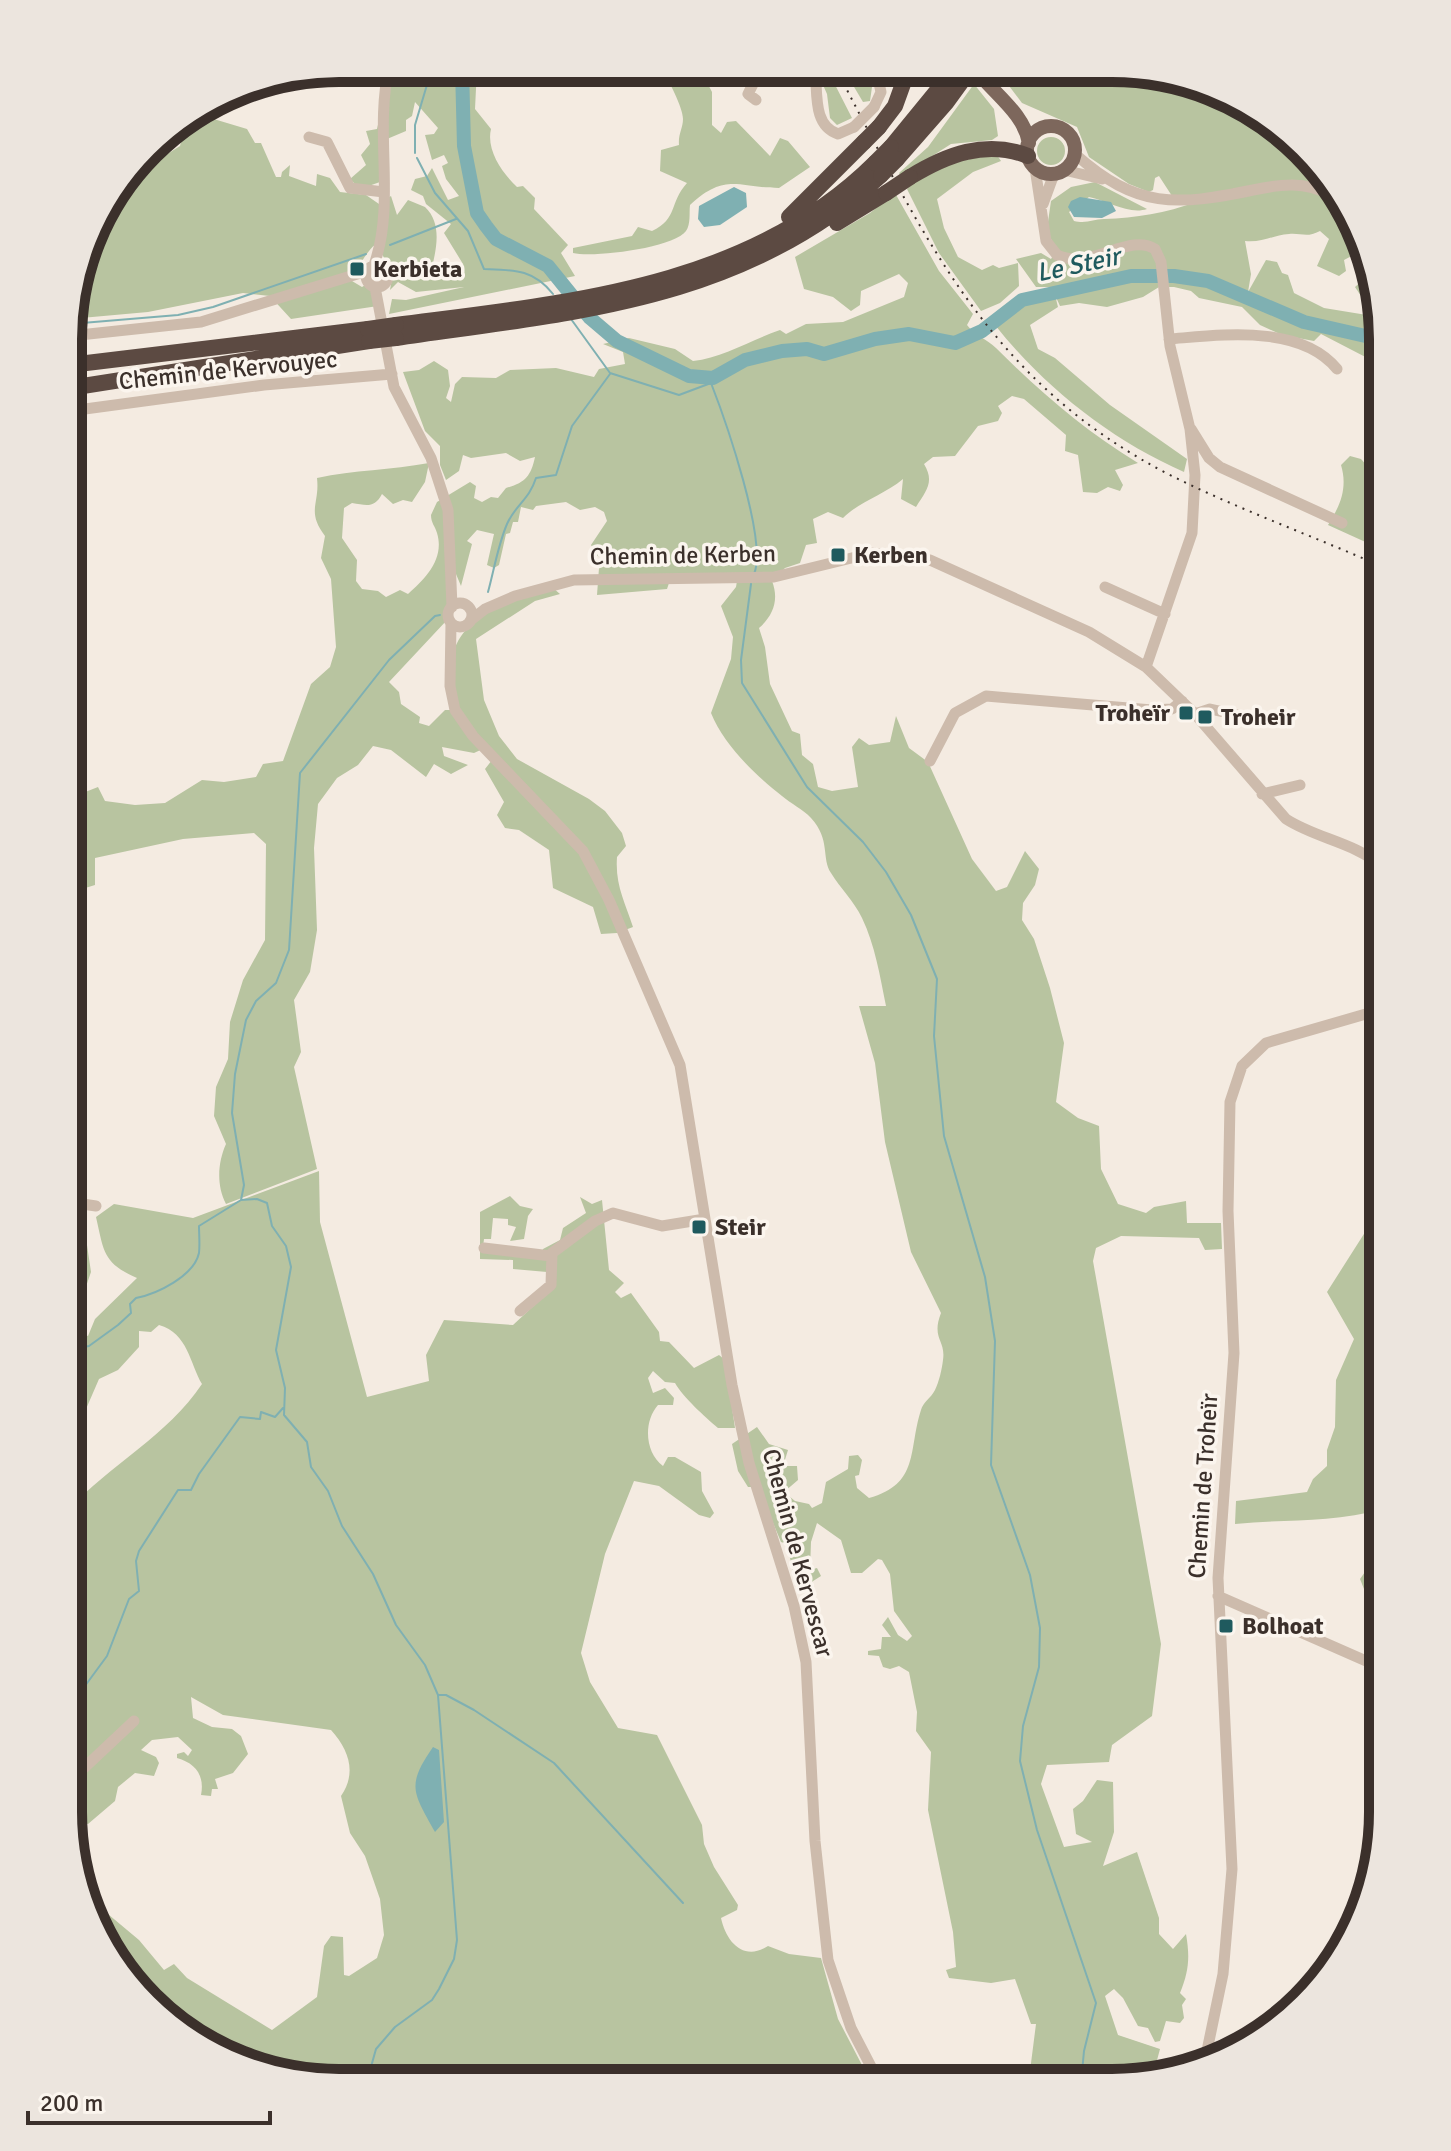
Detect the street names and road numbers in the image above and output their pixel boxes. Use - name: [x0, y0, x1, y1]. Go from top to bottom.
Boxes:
- street label: Chemin de Kervouyec: [117, 344, 339, 396]
- street label: Chemin de Kerben: [590, 538, 776, 572]
- street label: Chemin de Troheïr: [1182, 1392, 1224, 1580]
- street label: Chemin de Kervescar: [756, 1446, 840, 1661]

